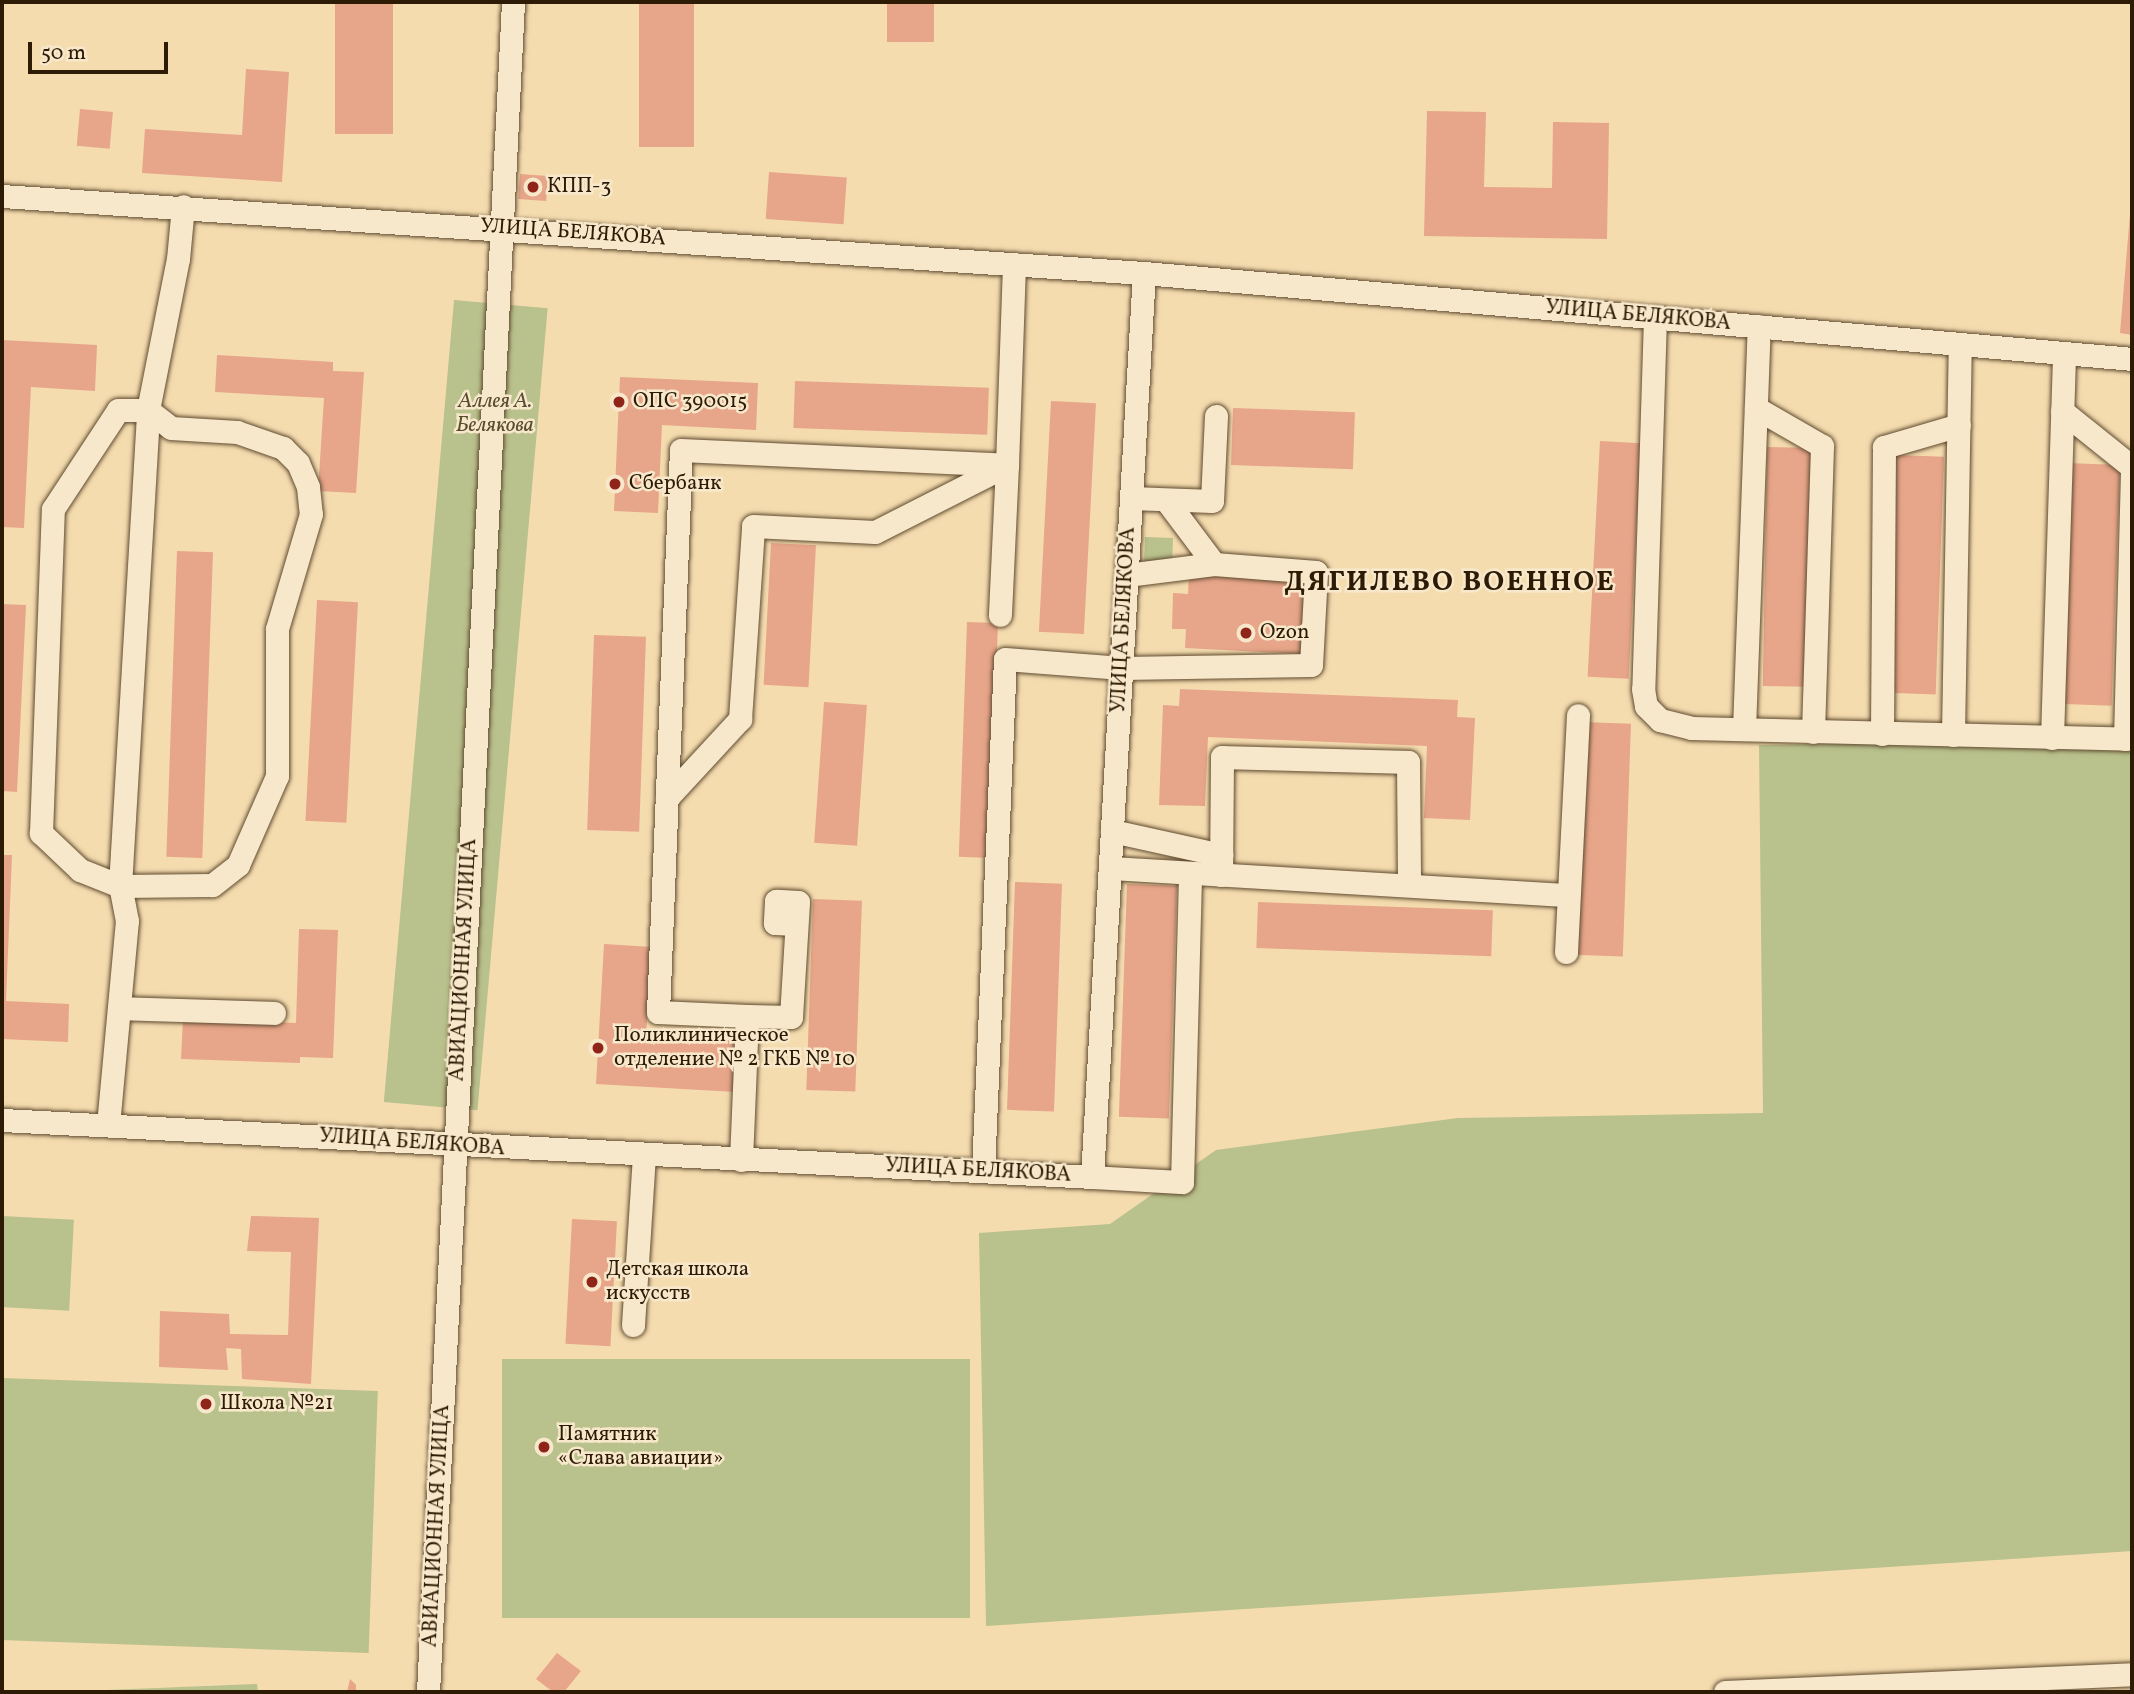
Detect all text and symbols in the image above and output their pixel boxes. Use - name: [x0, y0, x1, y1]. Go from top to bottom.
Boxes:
- scale bar: [32, 28, 172, 72]
- text: 50 m: [41, 39, 86, 68]
- place label: КПП-3: [547, 174, 611, 200]
- marker: КПП-3: [525, 179, 541, 195]
- street label: УЛИЦА БЕЛЯКОВА: [479, 214, 667, 252]
- street label: УЛИЦА БЕЛЯКОВА: [1544, 295, 1732, 337]
- park label: Аллея А. Белякова: [456, 389, 534, 439]
- place label: ОПС 390015: [633, 389, 747, 415]
- marker: ОПС 390015: [611, 394, 627, 410]
- place label: Сбербанк: [629, 471, 721, 497]
- marker: Сбербанк: [607, 476, 623, 492]
- street label: УЛИЦА БЕЛЯКОВА: [1107, 526, 1141, 714]
- district label: ДЯГИЛЕВО ВОЕННОЕ: [1286, 566, 1614, 600]
- place label: Ozon: [1260, 620, 1310, 646]
- marker: Ozon: [1238, 625, 1254, 641]
- street label: АВИАЦИОННАЯ УЛИЦА: [445, 838, 483, 1082]
- place label: Поликлиническое отделение № 2 ГКБ № 10: [614, 1023, 855, 1073]
- marker: Поликлиническое отделение № 2 ГКБ № 10: [588, 1038, 608, 1058]
- street label: УЛИЦА БЕЛЯКОВА: [318, 1124, 506, 1162]
- street label: УЛИЦА БЕЛЯКОВА: [884, 1154, 1072, 1188]
- place label: Детская школа искусств: [606, 1257, 749, 1307]
- marker: Детская школа искусств: [584, 1274, 600, 1290]
- place label: Школа №21: [220, 1391, 333, 1417]
- marker: Школа №21: [198, 1396, 214, 1412]
- street label: АВИАЦИОННАЯ УЛИЦА: [418, 1404, 456, 1648]
- place label: Памятник «Слава авиации»: [558, 1422, 723, 1472]
- marker: Памятник «Слава авиации»: [536, 1439, 552, 1455]

